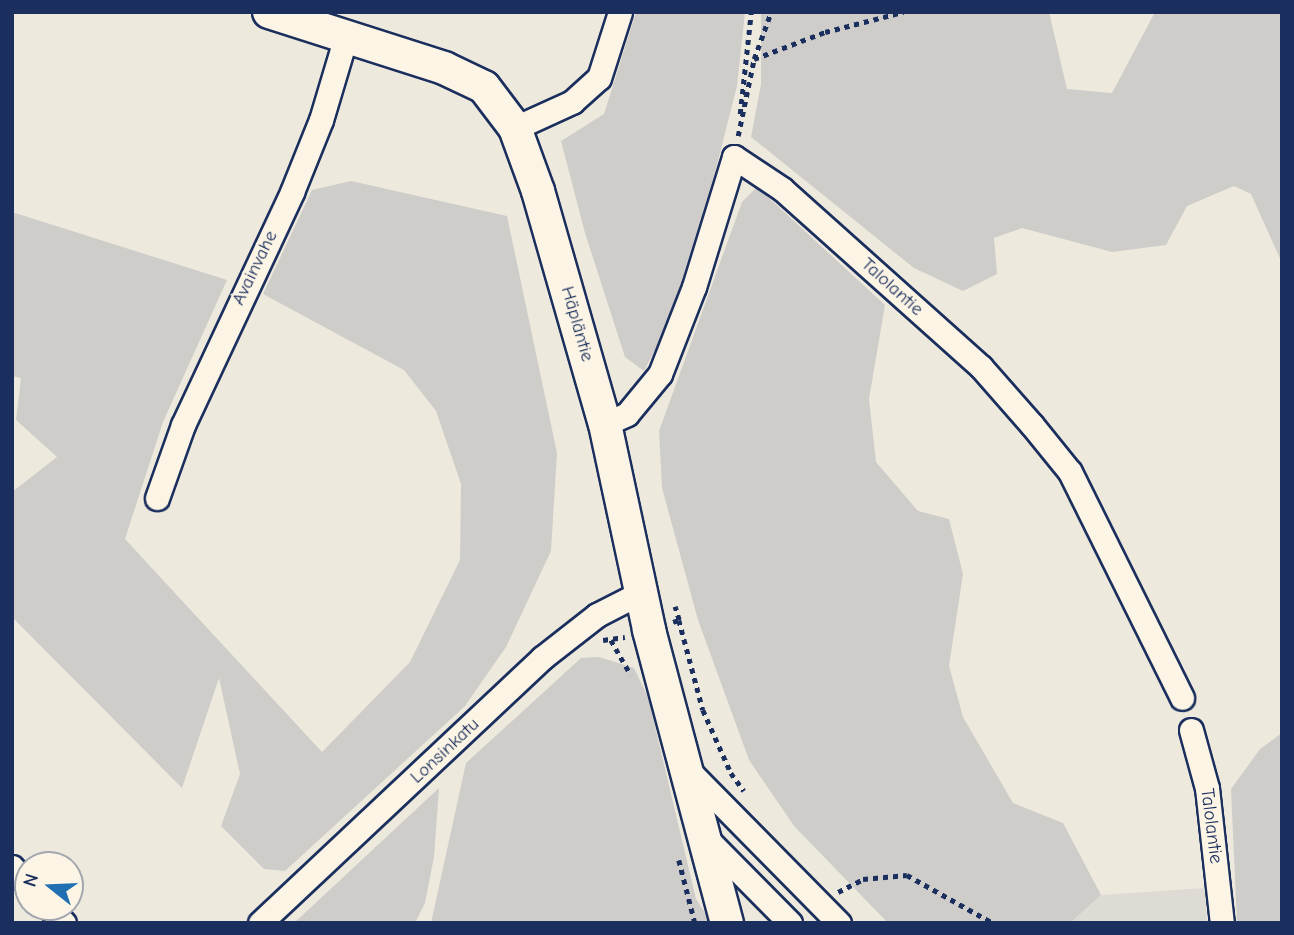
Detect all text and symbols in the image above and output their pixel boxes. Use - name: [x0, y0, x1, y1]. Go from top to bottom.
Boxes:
- street label: Avainvahe: [227, 227, 283, 309]
- street label: Talolantie: [856, 253, 928, 321]
- street label: Häpläntie: [555, 284, 599, 364]
- street label: Lonsinkatu: [406, 713, 484, 789]
- street label: Talolantie: [1195, 787, 1227, 865]
- north arrow: [14, 851, 84, 921]
- text: N: [19, 871, 43, 889]

